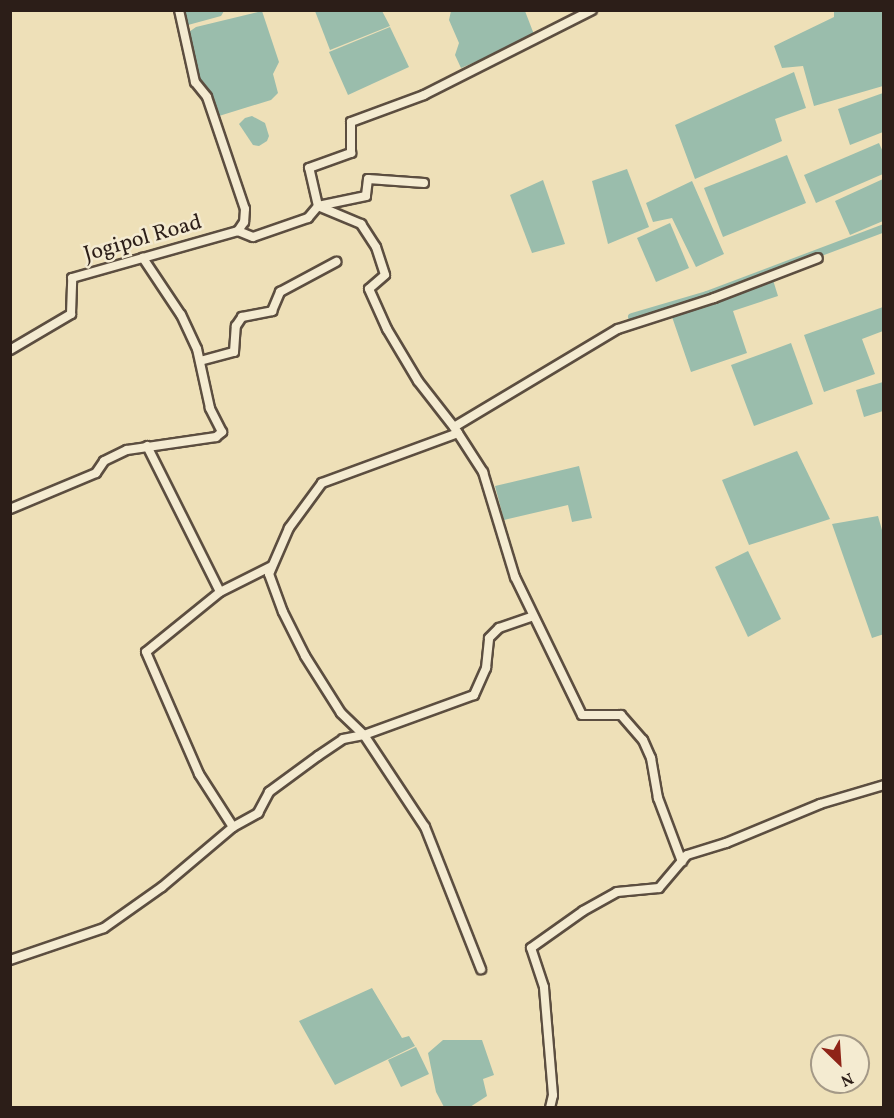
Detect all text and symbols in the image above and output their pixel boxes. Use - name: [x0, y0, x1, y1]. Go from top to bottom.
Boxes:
- street label: Jogipol Road: [81, 210, 205, 268]
- north arrow: [810, 1034, 870, 1094]
- text: N: [837, 1066, 857, 1091]

